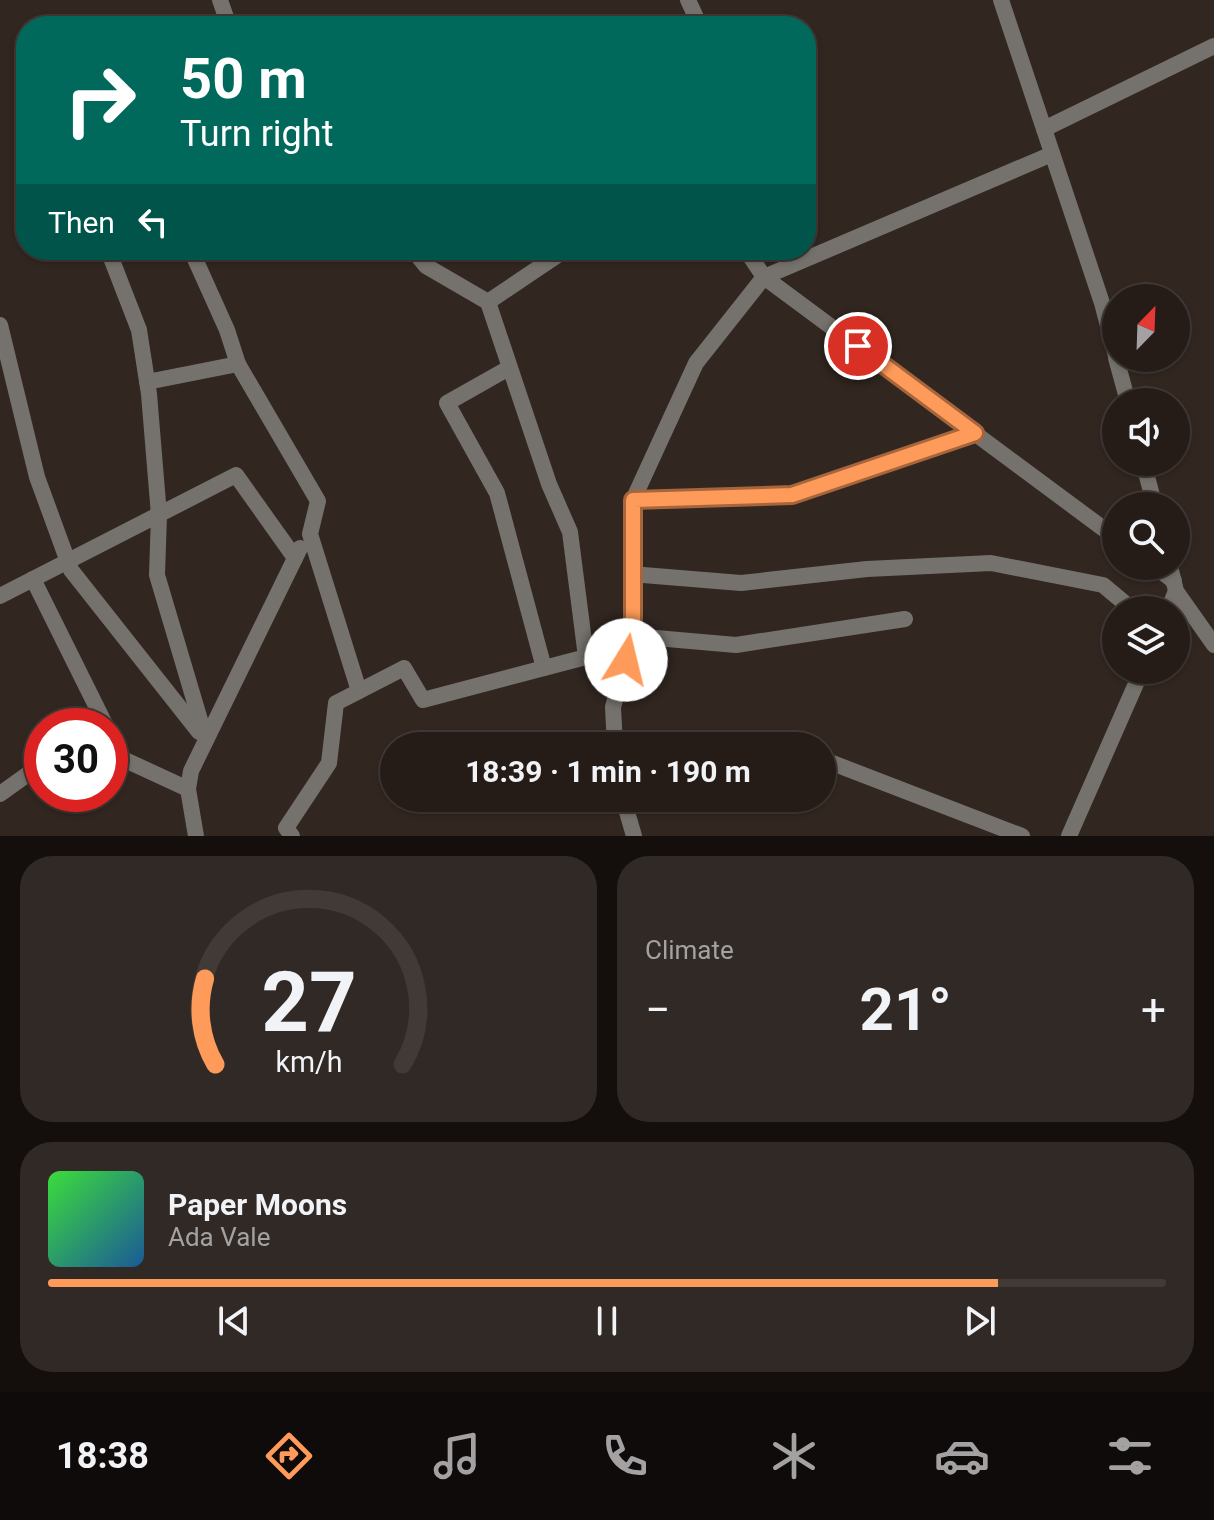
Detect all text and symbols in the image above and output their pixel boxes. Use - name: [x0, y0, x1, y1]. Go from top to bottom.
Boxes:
- text: 50 m: [180, 46, 307, 112]
- icon: right: [48, 48, 152, 152]
- text: Turn right: [180, 113, 333, 155]
- icon: left: [131, 200, 175, 244]
- text: Then: [48, 205, 115, 240]
- north arrow: [1102, 284, 1190, 372]
- map controls: [1102, 284, 1190, 684]
- pin: [824, 312, 892, 380]
- icon: arrive: [836, 324, 880, 368]
- button: sound: [1102, 388, 1190, 476]
- button: search: [1102, 492, 1190, 580]
- button: layers: [1102, 596, 1190, 684]
- position arrow: [584, 618, 668, 702]
- speed limit sign: 30: [24, 708, 128, 812]
- text: 18:39 · 1 min · 190 m: [465, 754, 751, 789]
- text: Climate: [645, 935, 734, 965]
- text: 27: [261, 954, 356, 1051]
- text: 21°: [859, 974, 952, 1045]
- text: −: [645, 984, 670, 1036]
- text: +: [1141, 984, 1166, 1036]
- text: km/h: [275, 1045, 342, 1079]
- text: Paper Moons: [168, 1187, 347, 1222]
- text: Ada Vale: [168, 1222, 270, 1252]
- icon: previous: [212, 1299, 256, 1343]
- icon: pause: [585, 1299, 629, 1343]
- icon: next: [958, 1299, 1002, 1343]
- icon: directions: [261, 1428, 317, 1484]
- icon: music: [429, 1428, 485, 1484]
- icon: phone: [597, 1428, 653, 1484]
- icon: climate: [766, 1428, 822, 1484]
- icon: car: [934, 1428, 990, 1484]
- icon: filters: [1102, 1428, 1158, 1484]
- text: 18:38: [56, 1435, 149, 1477]

